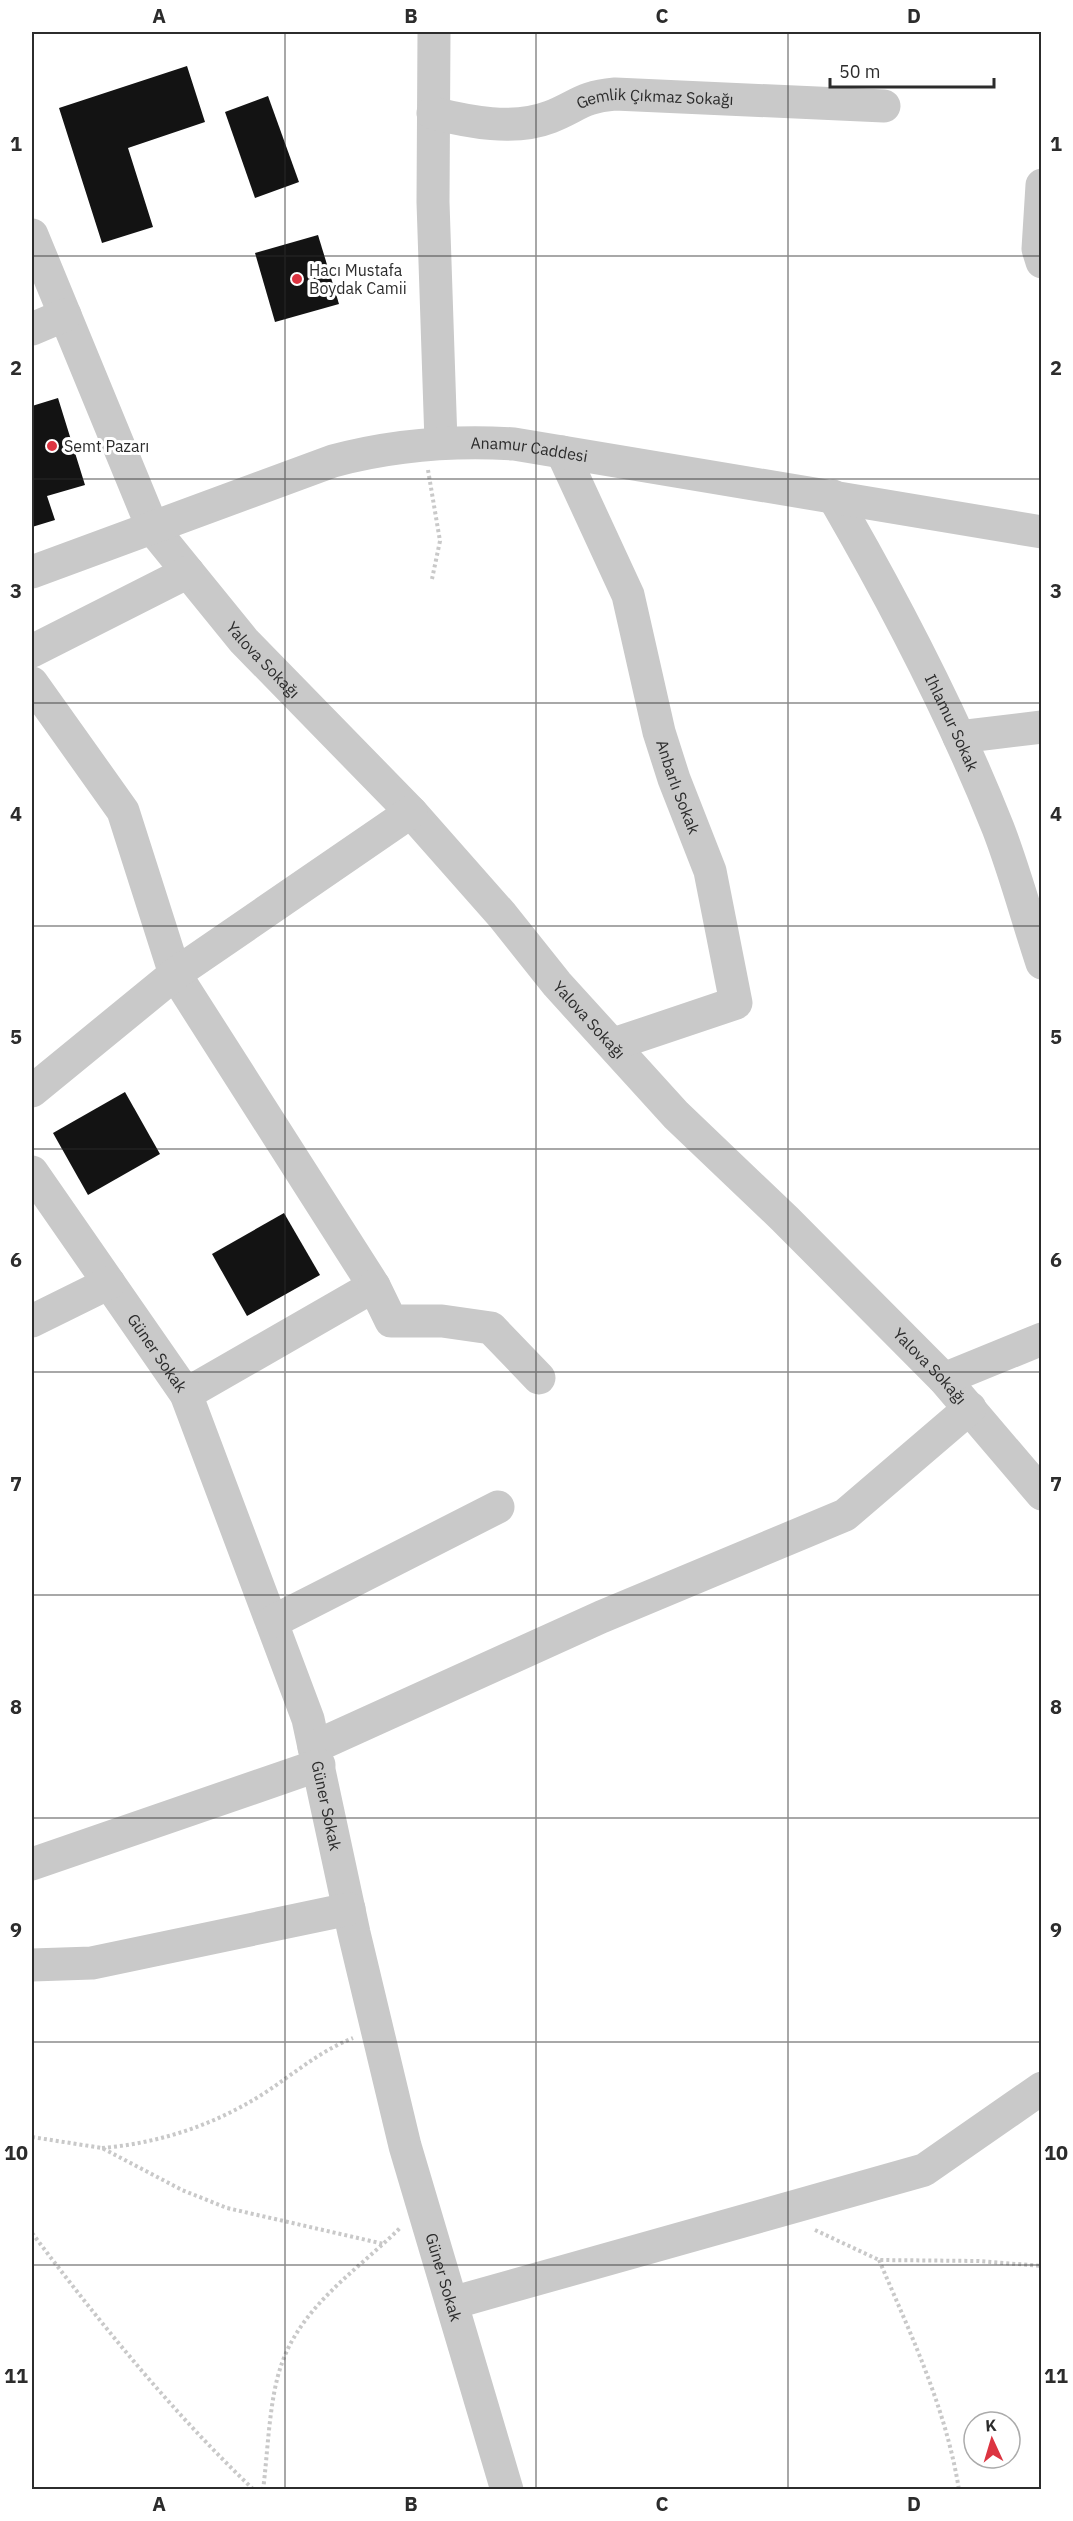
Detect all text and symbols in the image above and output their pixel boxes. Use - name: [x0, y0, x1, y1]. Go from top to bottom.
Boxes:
- text: A: [152, 2, 166, 29]
- text: B: [404, 2, 418, 29]
- text: C: [655, 2, 669, 29]
- text: D: [907, 2, 921, 29]
- scale bar: [830, 51, 994, 89]
- text: 50 m: [839, 60, 881, 83]
- street label: Gemlik Çıkmaz Sokağı: [573, 84, 734, 113]
- text: 1: [10, 130, 22, 157]
- text: 1: [1050, 130, 1062, 157]
- place label: Hacı Mustafa Boydak Camii: [309, 260, 407, 298]
- marker: Hacı Mustafa Boydak Camii: [290, 272, 304, 286]
- text: 2: [10, 354, 22, 381]
- text: 2: [1050, 354, 1062, 381]
- street label: Anamur Caddesi: [470, 433, 589, 466]
- place label: Semt Pazarı: [64, 436, 149, 456]
- marker: Semt Pazarı: [45, 439, 59, 453]
- text: 3: [10, 577, 22, 604]
- text: 3: [1050, 577, 1062, 604]
- street label: Yalova Sokağı: [222, 617, 304, 702]
- street label: Ihlamur Sokak: [921, 671, 983, 775]
- street label: Anbarlı Sokak: [652, 737, 705, 837]
- text: 4: [10, 800, 22, 827]
- text: 4: [1050, 800, 1062, 827]
- street label: Yalova Sokağı: [549, 977, 630, 1063]
- text: 5: [10, 1023, 22, 1050]
- text: 5: [1050, 1023, 1062, 1050]
- text: 6: [10, 1246, 22, 1273]
- text: 6: [1050, 1246, 1062, 1273]
- street label: Güner Sokak: [123, 1310, 192, 1396]
- street label: Yalova Sokağı: [889, 1324, 971, 1408]
- text: 7: [10, 1470, 22, 1497]
- text: 7: [1050, 1470, 1062, 1497]
- text: 8: [10, 1693, 22, 1720]
- text: 8: [1050, 1693, 1062, 1720]
- street label: Güner Sokak: [307, 1759, 346, 1853]
- text: 9: [10, 1916, 22, 1943]
- text: 9: [1050, 1916, 1062, 1943]
- text: 10: [4, 2139, 28, 2166]
- text: 10: [1044, 2139, 1068, 2166]
- street label: Güner Sokak: [421, 2230, 467, 2324]
- text: 11: [4, 2362, 28, 2389]
- text: 11: [1044, 2362, 1068, 2389]
- north arrow: [962, 2410, 1022, 2470]
- text: K: [985, 2415, 997, 2435]
- text: A: [152, 2490, 166, 2517]
- text: B: [404, 2490, 418, 2517]
- text: C: [655, 2490, 669, 2517]
- text: D: [907, 2490, 921, 2517]

